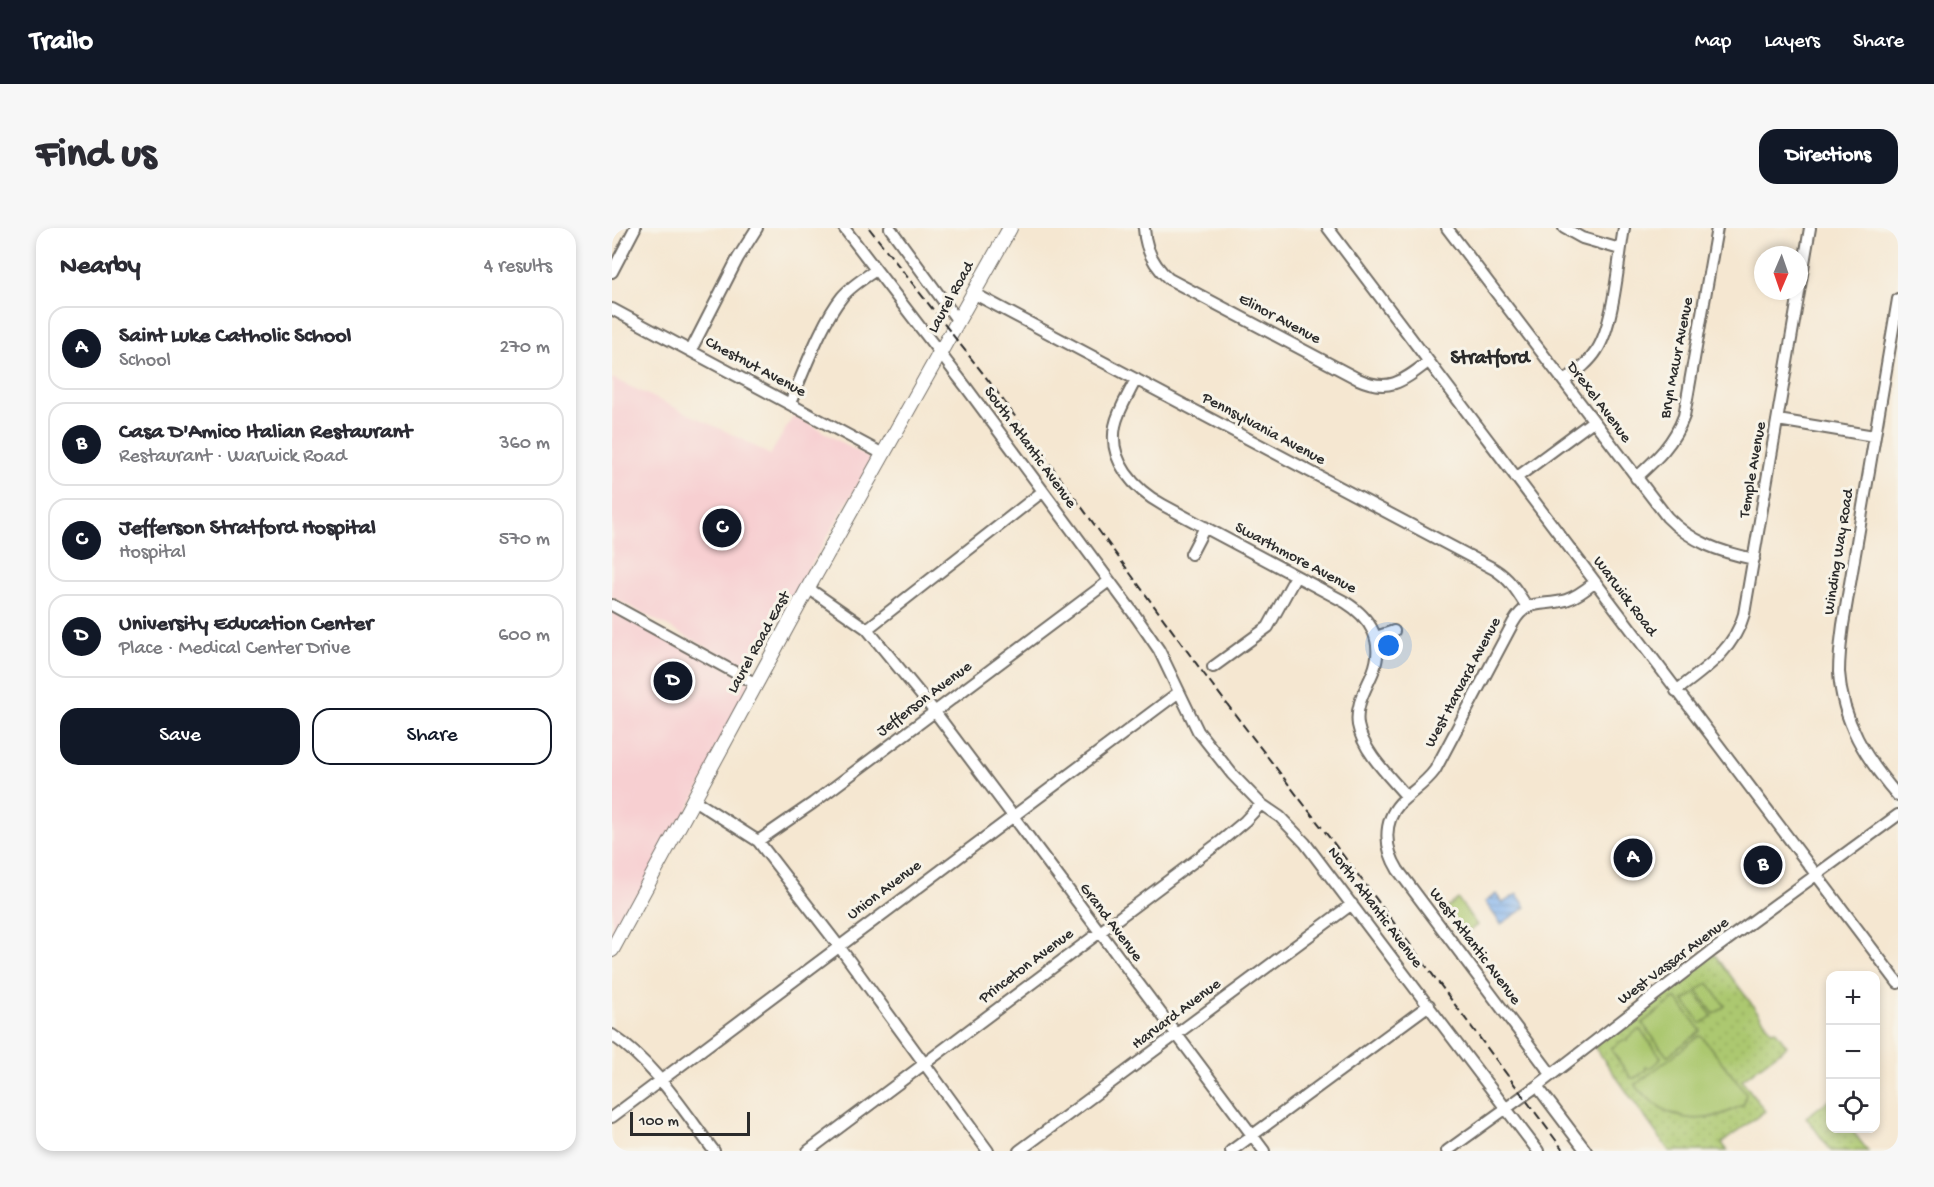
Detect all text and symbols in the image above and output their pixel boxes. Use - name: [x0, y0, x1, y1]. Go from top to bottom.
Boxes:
- text: Trailo: [30, 26, 93, 59]
- text: Map: [1695, 30, 1731, 55]
- text: Layers: [1764, 30, 1820, 55]
- text: Share: [1853, 30, 1904, 55]
- button: Directions: [1759, 129, 1898, 184]
- text: Find us: [36, 132, 156, 181]
- north arrow: [1754, 246, 1808, 300]
- text: Nearby: [60, 252, 141, 283]
- text: 4 results: [484, 256, 552, 279]
- street label: Laurel Road: [925, 258, 980, 337]
- street label: Elinor Avenue: [1235, 290, 1324, 350]
- street label: Bryn Mawr Avenue: [1657, 295, 1699, 421]
- text: Saint Luke Catholic School: [119, 324, 351, 350]
- street label: Chestnut Avenue: [701, 333, 809, 403]
- text: A: [76, 337, 87, 360]
- text: 270 m: [500, 337, 550, 360]
- district label: Stratford: [1450, 348, 1532, 371]
- text: School: [119, 350, 171, 373]
- street label: Drexel Avenue: [1561, 358, 1635, 448]
- street label: South Atlantic Avenue: [979, 384, 1080, 513]
- street label: Pennsylvania Avenue: [1197, 389, 1329, 471]
- text: Casa D'Amico Italian Restaurant: [119, 420, 412, 446]
- street label: Temple Avenue: [1736, 420, 1772, 521]
- text: B: [76, 433, 87, 456]
- text: 360 m: [499, 433, 550, 456]
- text: Restaurant · Warwick Road: [119, 446, 347, 469]
- street label: Winding Way Road: [1821, 486, 1860, 616]
- pin: C: [702, 506, 742, 550]
- text: Jefferson Stratford Hospital: [119, 516, 376, 542]
- street label: Swarthmore Avenue: [1231, 519, 1360, 599]
- text: C: [76, 529, 87, 552]
- text: 570 m: [499, 529, 550, 552]
- text: Hospital: [119, 542, 186, 565]
- street label: Warwick Road: [1588, 553, 1661, 642]
- street label: Laurel Road East: [724, 587, 797, 697]
- text: University Education Center: [119, 612, 373, 638]
- street label: West Harvard Avenue: [1422, 614, 1507, 751]
- text: D: [75, 625, 88, 648]
- text: 600 m: [498, 625, 550, 648]
- your location: [1374, 631, 1403, 660]
- text: Place · Medical Center Drive: [119, 638, 350, 661]
- pin: D: [654, 658, 692, 704]
- street label: Jefferson Avenue: [874, 658, 977, 742]
- button: Save: [60, 708, 300, 765]
- button: Share: [312, 708, 552, 765]
- pin: A: [1614, 836, 1652, 880]
- pin: B: [1744, 842, 1782, 888]
- street label: North Atlantic Avenue: [1322, 844, 1426, 973]
- street label: Union Avenue: [844, 856, 926, 925]
- street label: Grand Avenue: [1074, 880, 1146, 967]
- street label: West Atlantic Avenue: [1424, 885, 1525, 1010]
- street label: West Vassar Avenue: [1615, 914, 1734, 1010]
- street label: Princeton Avenue: [975, 925, 1079, 1009]
- map controls: [1826, 971, 1880, 1133]
- button: +: [1826, 971, 1880, 1025]
- street label: Harvard Avenue: [1129, 975, 1226, 1055]
- button: −: [1826, 1025, 1880, 1079]
- button: locate: [1826, 1079, 1880, 1133]
- scale bar: [630, 1109, 750, 1136]
- text: 100 m: [639, 1113, 679, 1132]

